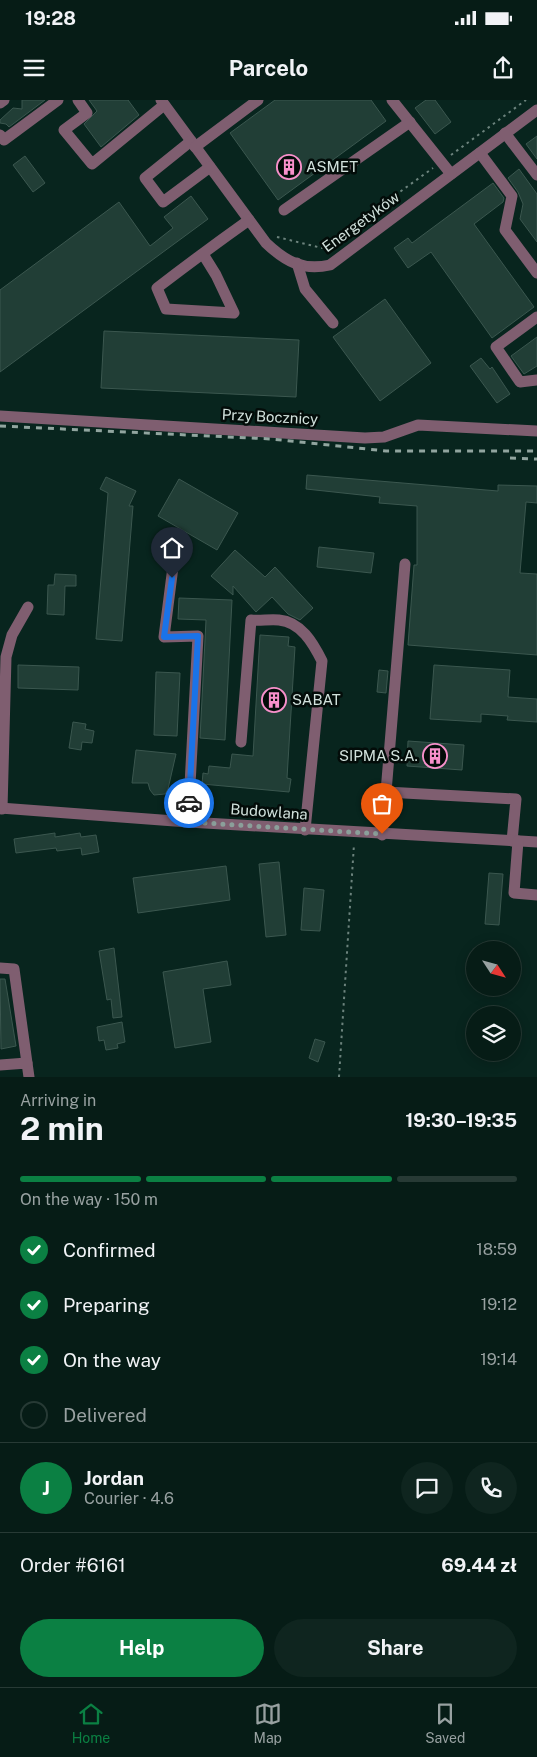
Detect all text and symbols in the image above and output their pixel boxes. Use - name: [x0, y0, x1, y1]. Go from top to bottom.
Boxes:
- text: 19:28: [25, 7, 76, 29]
- icon: menu: [20, 54, 48, 82]
- icon: share: [489, 54, 517, 82]
- text: Parcelo: [229, 55, 308, 81]
- building icon: ASMET: [276, 154, 302, 180]
- place label: ASMET: [306, 158, 358, 175]
- street label: Energetyków: [319, 188, 403, 255]
- street label: Przy Bocznicy: [221, 405, 319, 428]
- pin: [151, 527, 193, 578]
- icon: home: [158, 534, 186, 562]
- building icon: SABAT: [261, 687, 287, 713]
- place label: SABAT: [292, 691, 341, 708]
- building icon: SIPMA S.A.: [422, 743, 448, 769]
- place label: SIPMA S.A.: [339, 747, 418, 764]
- courier: [164, 778, 214, 828]
- pin: [361, 783, 403, 834]
- icon: car: [175, 789, 203, 817]
- icon: bag: [368, 790, 396, 818]
- street label: Budowlana: [230, 800, 308, 823]
- north arrow: [466, 941, 521, 996]
- map controls: [466, 941, 521, 1061]
- button: layers: [466, 1006, 521, 1061]
- text: Arriving in: [20, 1091, 96, 1110]
- text: 19:30–19:35: [405, 1109, 517, 1131]
- text: 2 min: [20, 1110, 104, 1147]
- text: On the way · 150 m: [20, 1190, 158, 1209]
- icon: check: [20, 1236, 48, 1264]
- text: Confirmed: [63, 1239, 156, 1261]
- text: 18:59: [476, 1240, 517, 1259]
- icon: check: [20, 1291, 48, 1319]
- text: Preparing: [63, 1294, 150, 1316]
- text: 19:12: [481, 1295, 517, 1314]
- icon: check: [20, 1346, 48, 1374]
- text: On the way: [63, 1349, 161, 1371]
- text: 19:14: [480, 1350, 517, 1369]
- text: Delivered: [63, 1404, 147, 1426]
- button: chat: [401, 1462, 453, 1514]
- button: phone: [465, 1462, 517, 1514]
- text: Jordan: [84, 1467, 144, 1489]
- text: J: [42, 1477, 50, 1499]
- text: Courier · 4.6: [84, 1489, 174, 1508]
- text: Order #6161: [20, 1554, 126, 1576]
- text: 69.44 zł: [441, 1554, 517, 1576]
- button: Help: [20, 1619, 264, 1677]
- button: Share: [274, 1619, 517, 1677]
- tab: Home: [72, 1700, 110, 1746]
- tab: Map: [254, 1700, 282, 1746]
- tab: Saved: [425, 1700, 465, 1746]

